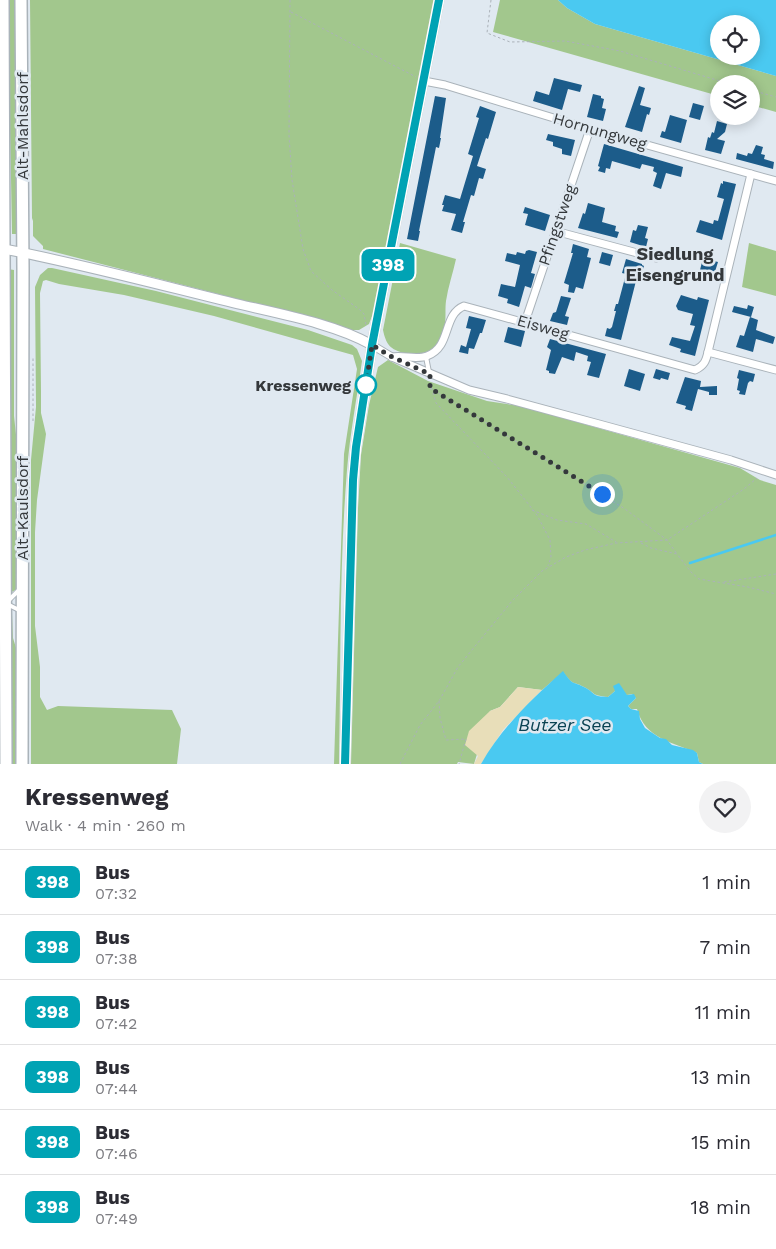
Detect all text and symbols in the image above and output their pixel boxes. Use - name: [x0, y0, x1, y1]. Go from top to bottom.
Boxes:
- map controls: [710, 15, 760, 125]
- button: locate: [710, 15, 760, 65]
- street label: Alt-Mahlsdorf: [13, 71, 32, 180]
- button: layers: [710, 75, 760, 125]
- street label: Hornungweg: [551, 109, 650, 154]
- street label: Pfingstweg: [534, 181, 580, 268]
- district label: Siedlung Eisengrund: [625, 243, 725, 285]
- line badge: 398: [359, 249, 417, 281]
- text: 398: [371, 254, 405, 275]
- street label: Eisweg: [515, 311, 572, 344]
- marker: Kressenweg: [355, 374, 377, 396]
- place label: Kressenweg: [255, 376, 351, 395]
- street label: Alt-Kaulsdorf: [13, 455, 32, 560]
- your location: [590, 482, 615, 507]
- water label: Butzer See: [518, 714, 612, 735]
- button: heart: [699, 781, 751, 833]
- text: Kressenweg: [25, 783, 169, 811]
- text: Walk · 4 min · 260 m: [25, 816, 186, 835]
- text: Bus: [95, 861, 130, 884]
- text: 398: [36, 871, 69, 892]
- text: 1 min: [702, 871, 751, 894]
- text: 07:32: [95, 884, 137, 903]
- text: Bus: [95, 926, 130, 949]
- text: 398: [36, 936, 69, 957]
- text: 7 min: [700, 936, 751, 959]
- text: 07:38: [95, 949, 138, 968]
- text: Bus: [95, 991, 130, 1014]
- text: 398: [36, 1001, 69, 1022]
- text: 11 min: [695, 1001, 751, 1024]
- text: 07:42: [95, 1014, 137, 1033]
- text: Bus: [95, 1056, 130, 1079]
- text: 398: [36, 1066, 69, 1087]
- text: 13 min: [691, 1066, 751, 1089]
- text: 07:44: [95, 1079, 138, 1098]
- text: Bus: [95, 1121, 130, 1144]
- text: 398: [36, 1131, 69, 1152]
- text: 15 min: [691, 1131, 751, 1154]
- text: 07:46: [95, 1144, 138, 1163]
- text: Bus: [95, 1186, 130, 1209]
- text: 398: [36, 1196, 69, 1217]
- text: 18 min: [690, 1196, 751, 1219]
- text: 07:49: [95, 1209, 138, 1228]

